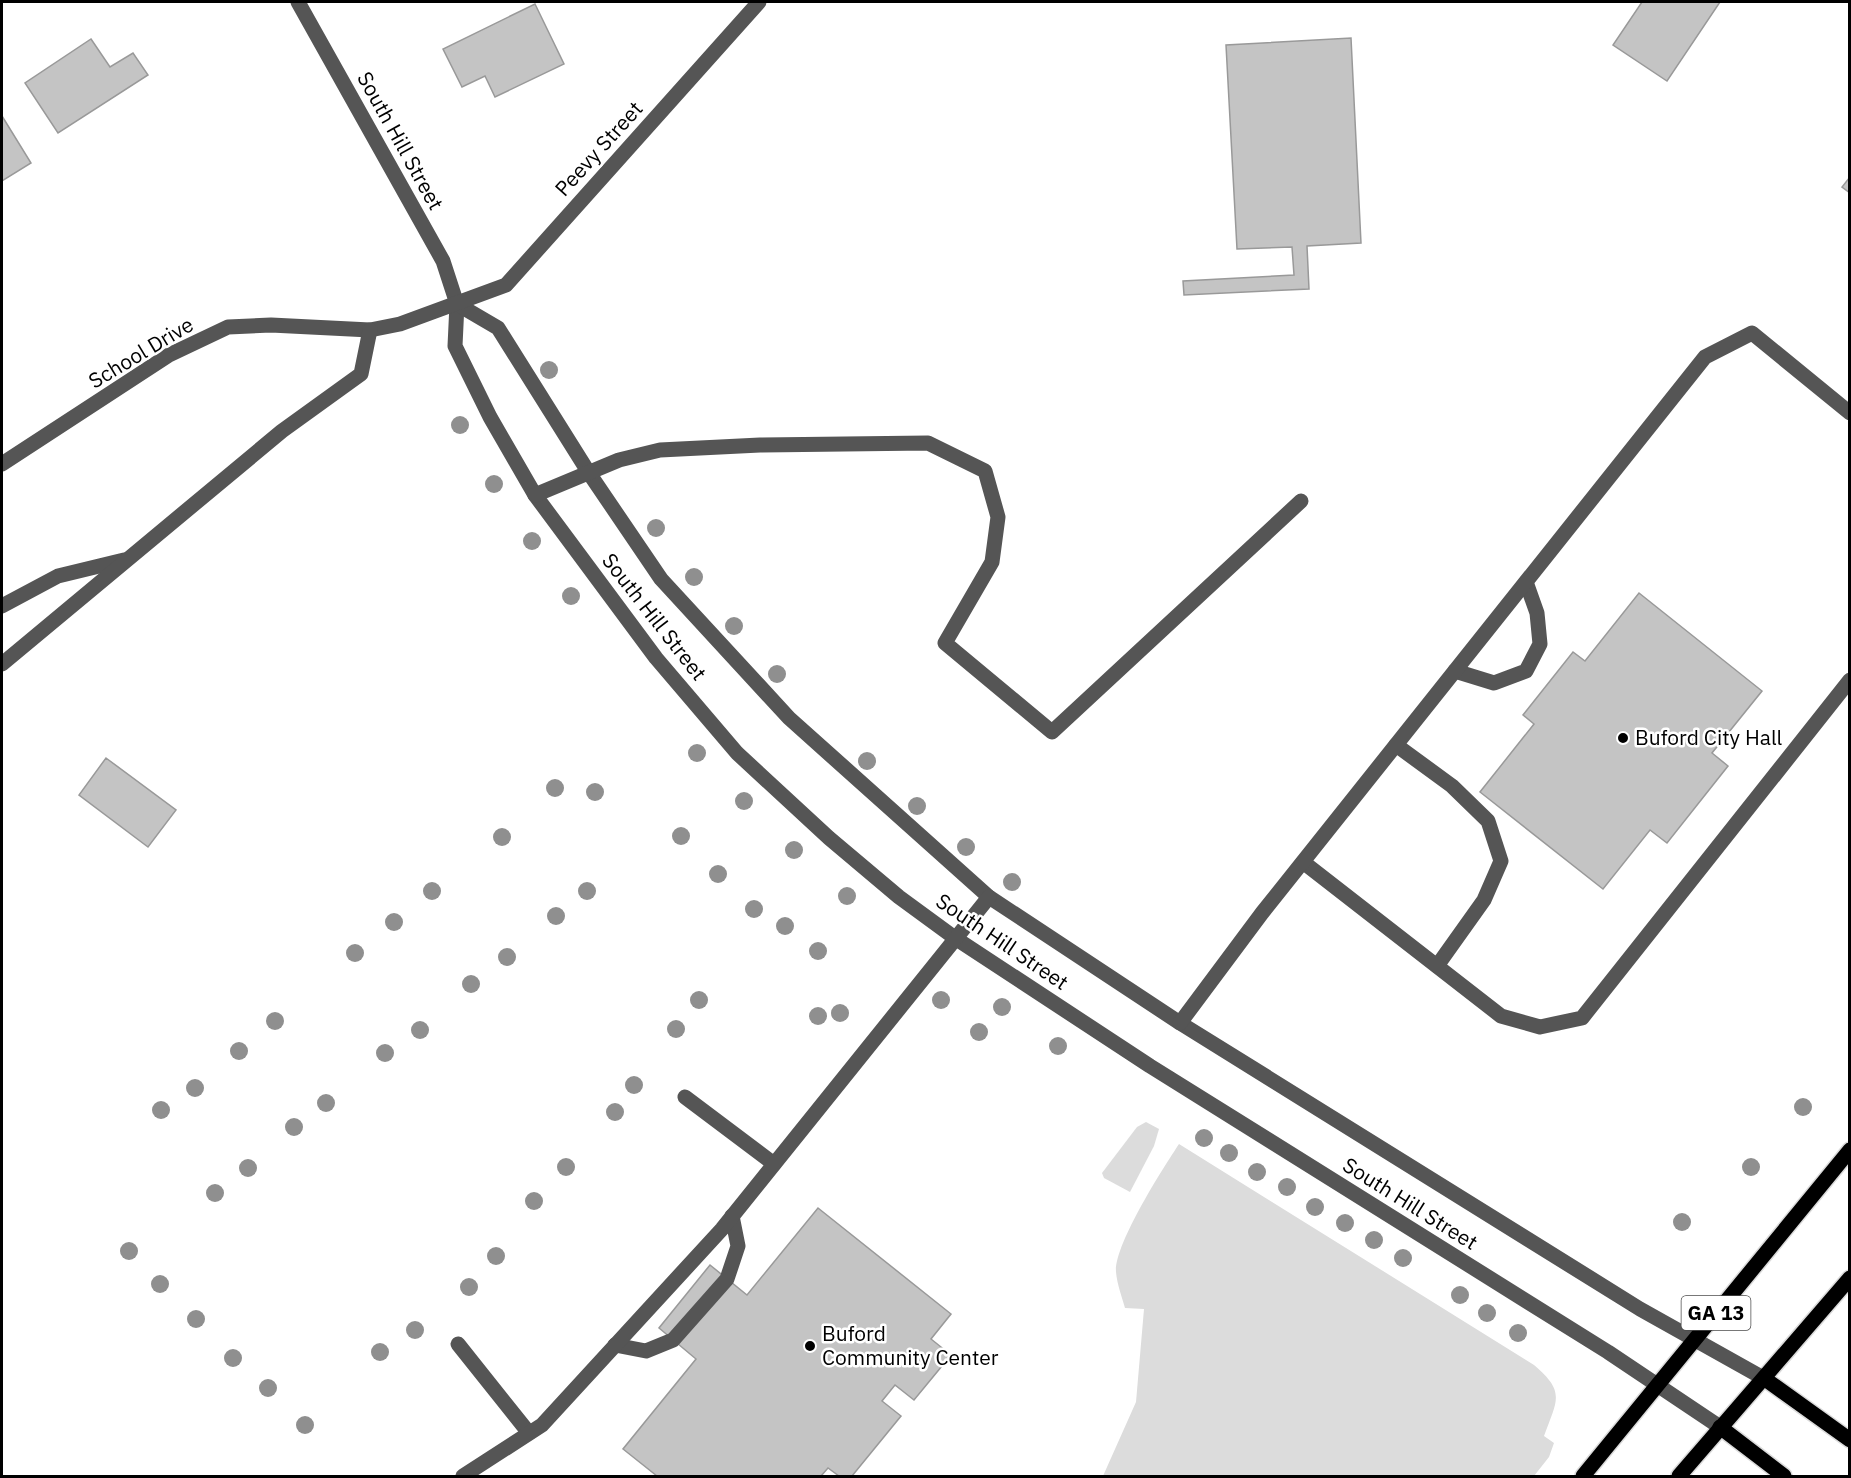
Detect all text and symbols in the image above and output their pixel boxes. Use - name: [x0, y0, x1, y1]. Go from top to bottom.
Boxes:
- street label: South Hill Street: [351, 66, 450, 215]
- street label: Peevy Street: [548, 95, 648, 202]
- street label: School Drive: [83, 310, 198, 394]
- street label: South Hill Street: [596, 547, 713, 686]
- place label: Buford City Hall: [1635, 723, 1783, 751]
- marker: Buford City Hall: [1616, 731, 1630, 745]
- street label: South Hill Street: [931, 886, 1074, 996]
- street label: South Hill Street: [1338, 1150, 1483, 1256]
- road number: GA 13: [1682, 1296, 1750, 1330]
- place label: Buford Community Center: [822, 1319, 999, 1371]
- marker: Buford Community Center: [803, 1339, 817, 1353]

